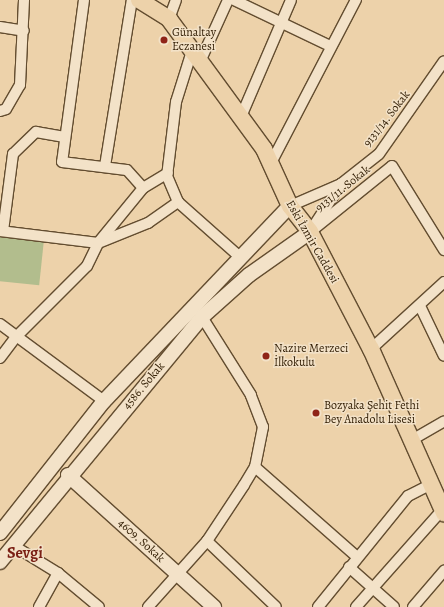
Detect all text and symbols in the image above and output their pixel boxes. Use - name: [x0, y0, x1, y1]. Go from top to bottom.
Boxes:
- place label: Günaltay Eczanesi: [172, 26, 216, 54]
- marker: Günaltay Eczanesi: [159, 35, 169, 45]
- street label: 9131/14. Sokak: [361, 88, 413, 150]
- street label: 9131/11. Sokak: [313, 163, 373, 215]
- street label: Eski İzmir Caddesi: [282, 198, 342, 286]
- place label: Nazire Merzeci İlkokulu: [274, 342, 348, 370]
- marker: Nazire Merzeci İlkokulu: [261, 351, 271, 361]
- street label: 4586. Sokak: [120, 359, 168, 413]
- place label: Bozyaka Şehit Fethi Bey Anadolu Lisesi: [324, 399, 419, 427]
- marker: Bozyaka Şehit Fethi Bey Anadolu Lisesi: [311, 408, 321, 418]
- street label: 4609. Sokak: [115, 516, 167, 566]
- district label: Sevgi: [7, 543, 43, 563]

